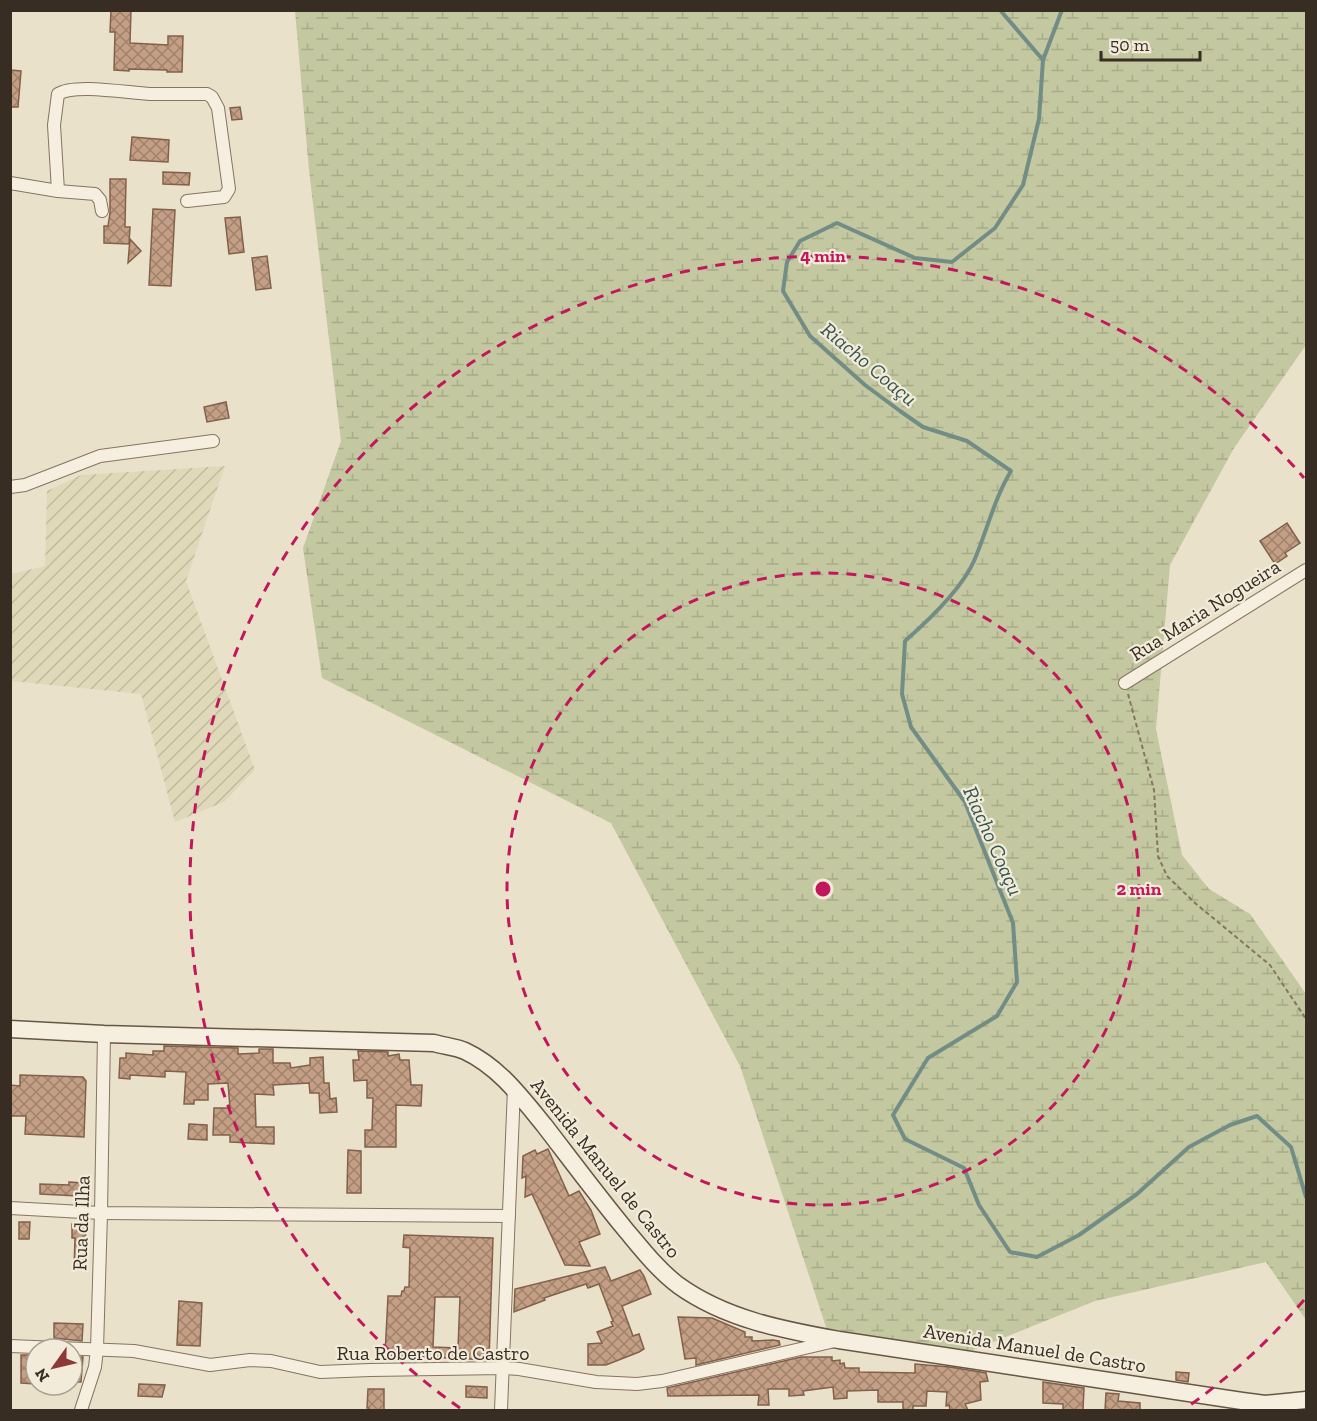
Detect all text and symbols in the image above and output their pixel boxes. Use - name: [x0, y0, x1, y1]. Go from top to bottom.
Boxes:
- scale bar: [1101, 24, 1200, 62]
- text: 50 m: [1110, 34, 1150, 56]
- text: 4 min: [800, 245, 846, 267]
- water label: Riacho Coaçu: [816, 316, 922, 411]
- street label: Rua Maria Nogueira: [1125, 554, 1285, 666]
- water label: Riacho Coaçu: [958, 782, 1029, 899]
- text: 2 min: [1117, 878, 1162, 900]
- centre of rings: [813, 879, 833, 899]
- street label: Avenida Manuel de Castro: [526, 1073, 686, 1263]
- street label: Rua da Ilha: [67, 1174, 95, 1271]
- street label: Avenida Manuel de Castro: [922, 1319, 1148, 1377]
- north arrow: [24, 1337, 84, 1397]
- street label: Rua Roberto de Castro: [336, 1341, 530, 1365]
- text: N: [31, 1365, 53, 1385]

